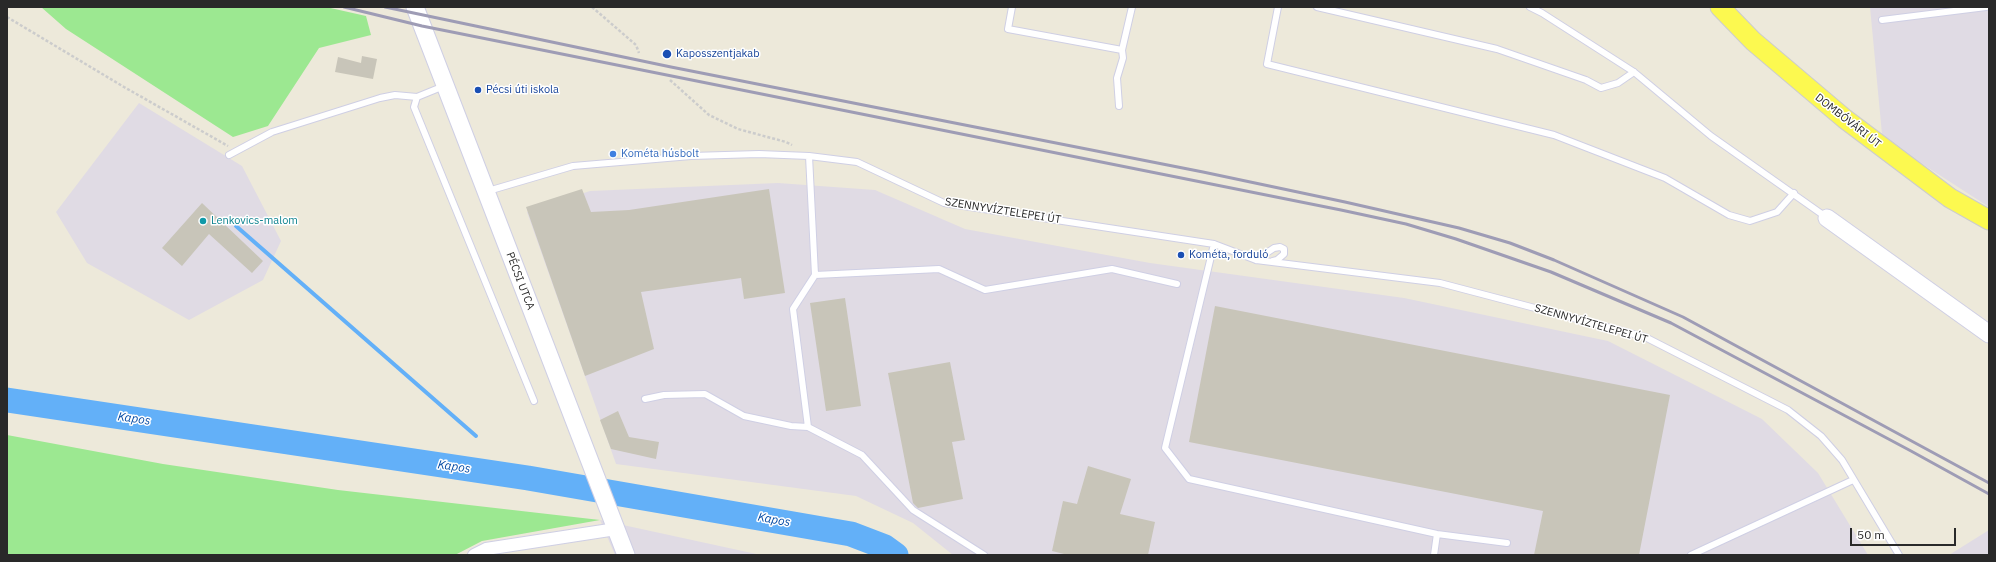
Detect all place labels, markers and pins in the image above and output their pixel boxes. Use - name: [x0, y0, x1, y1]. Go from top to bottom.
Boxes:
- place label: Kaposszentjakab: [676, 47, 760, 61]
- marker: Kaposszentjakab: [661, 48, 673, 60]
- place label: Pécsi úti iskola: [486, 83, 559, 97]
- marker: Pécsi úti iskola: [473, 85, 483, 95]
- place label: Kométa húsbolt: [621, 147, 699, 161]
- marker: Kométa húsbolt: [608, 149, 618, 159]
- place label: Lenkovics-malom: [211, 214, 298, 228]
- marker: Lenkovics-malom: [198, 216, 208, 226]
- place label: Kométa, forduló: [1189, 248, 1268, 262]
- marker: Kométa, forduló: [1176, 250, 1186, 260]

